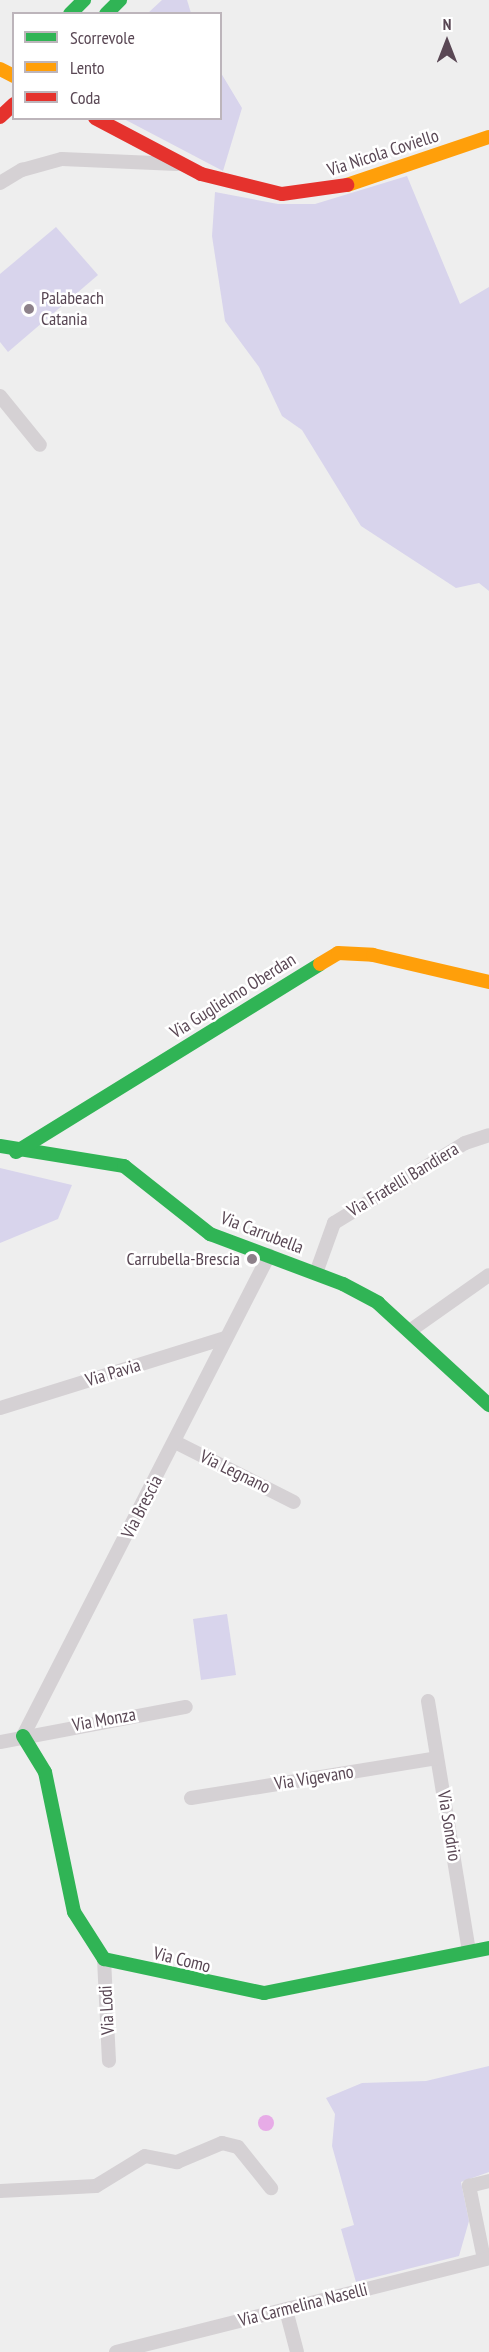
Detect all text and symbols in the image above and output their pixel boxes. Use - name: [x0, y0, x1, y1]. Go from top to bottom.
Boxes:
- legend: [12, 12, 222, 120]
- north arrow: [417, 12, 477, 72]
- text: N: [443, 14, 451, 34]
- text: Scorrevole: [70, 26, 135, 49]
- text: Lento: [70, 56, 105, 79]
- text: Coda: [70, 86, 101, 109]
- street label: Via Nicola Coviello: [325, 125, 441, 181]
- place label: Palabeach Catania: [41, 288, 104, 330]
- marker: Palabeach Catania: [22, 302, 36, 316]
- street label: Via Guglielmo Oberdan: [166, 949, 300, 1043]
- street label: Via Fratelli Bandiera: [343, 1138, 463, 1222]
- street label: Via Carrubella: [218, 1207, 306, 1259]
- place label: Carrubella-Brescia: [127, 1248, 240, 1270]
- marker: Carrubella-Brescia: [245, 1252, 259, 1266]
- street label: Via Pavia: [83, 1354, 143, 1392]
- street label: Via Legnano: [196, 1446, 274, 1498]
- street label: Via Brescia: [117, 1472, 167, 1542]
- street label: Via Monza: [71, 1704, 137, 1736]
- street label: Via Vigevano: [273, 1761, 355, 1795]
- street label: Via Sondrio: [433, 1789, 465, 1863]
- street label: Via Como: [151, 1942, 213, 1978]
- street label: Via Lodi: [95, 1985, 119, 2035]
- street label: Via Carmelina Naselli: [236, 2279, 370, 2331]

